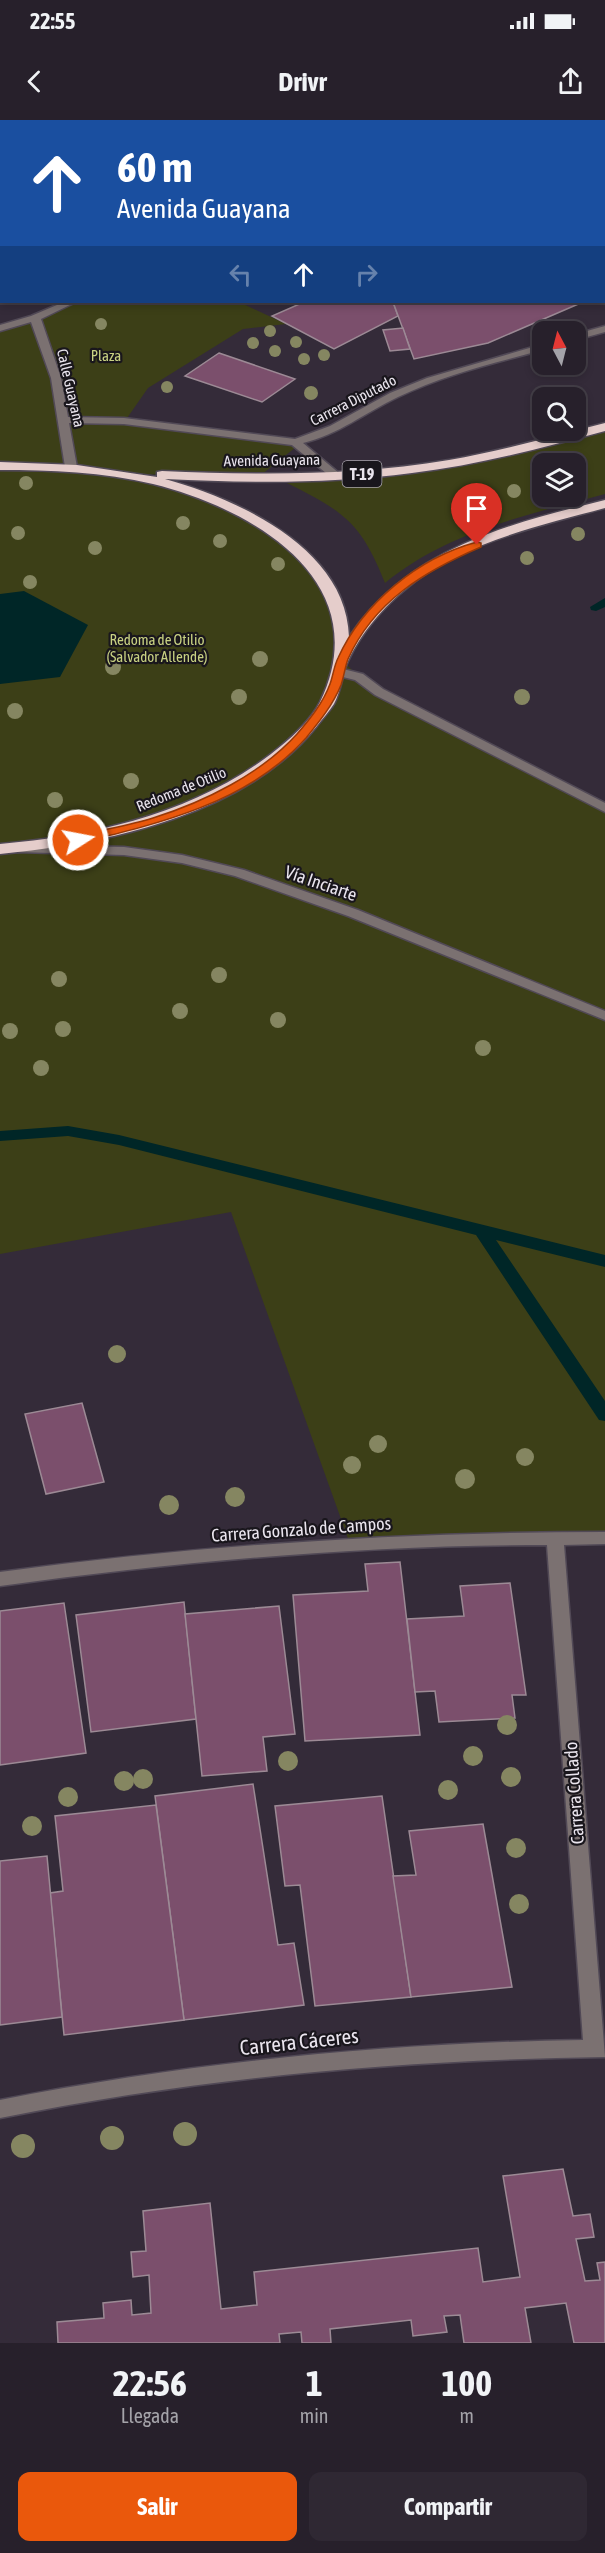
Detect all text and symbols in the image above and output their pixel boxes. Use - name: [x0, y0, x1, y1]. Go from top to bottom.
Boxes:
- text: 22:55: [30, 8, 75, 34]
- icon: back: [18, 65, 51, 98]
- icon: share: [554, 65, 587, 98]
- text: Drivr: [278, 66, 327, 97]
- text: 60 m: [117, 143, 192, 191]
- icon: ahead: [18, 144, 96, 222]
- text: Avenida Guayana: [117, 193, 291, 224]
- icon: left: [224, 258, 257, 291]
- icon: ahead: [287, 258, 320, 291]
- icon: right: [350, 258, 383, 291]
- north arrow: [532, 321, 586, 375]
- map controls: [532, 321, 586, 507]
- street label: Calle Guayana: [54, 347, 88, 429]
- park label: Plaza: [91, 347, 121, 364]
- street label: Carrera Diputado: [307, 371, 399, 429]
- button: search: [532, 387, 586, 441]
- street label: Avenida Guayana: [224, 451, 320, 469]
- button: layers: [532, 453, 586, 507]
- road number: T-19: [342, 461, 382, 487]
- pin: [451, 483, 502, 545]
- icon: arrive: [460, 492, 493, 525]
- park label: Redoma de Otilio (Salvador Allende): [106, 631, 208, 665]
- street label: Redoma de Otilio: [134, 763, 228, 815]
- position arrow: [46, 808, 110, 872]
- street label: Vía Inciarte: [282, 861, 360, 905]
- street label: Carrera Gonzalo de Campos: [210, 1512, 392, 1546]
- street label: Carrera Collado: [560, 1741, 588, 1845]
- street label: Carrera Cáceres: [238, 2023, 360, 2059]
- text: 22:56: [113, 2362, 187, 2404]
- text: 1: [306, 2362, 323, 2404]
- text: 100: [441, 2362, 492, 2404]
- text: Llegada: [121, 2404, 179, 2427]
- text: min: [300, 2404, 329, 2427]
- text: m: [460, 2404, 474, 2427]
- button: Salir: [18, 2472, 297, 2541]
- button: Compartir: [309, 2472, 587, 2541]

